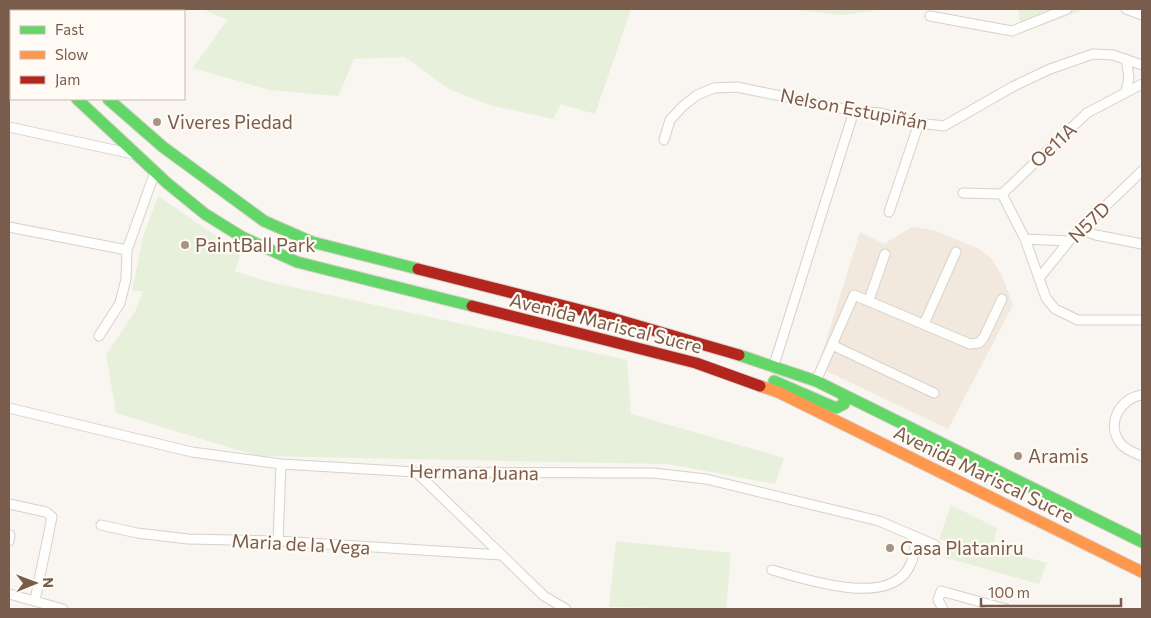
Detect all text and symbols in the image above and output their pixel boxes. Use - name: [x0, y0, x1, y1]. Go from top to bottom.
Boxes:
- legend: [10, 10, 185, 100]
- text: Fast: [55, 20, 84, 38]
- text: Slow: [55, 45, 88, 63]
- text: Jam: [55, 70, 80, 88]
- street label: Nelson Estupiñán: [778, 83, 930, 134]
- place label: Viveres Piedad: [167, 110, 293, 133]
- marker: Viveres Piedad: [151, 116, 163, 128]
- street label: Oe11A: [1025, 118, 1081, 172]
- street label: N57D: [1063, 196, 1114, 247]
- place label: PaintBall Park: [195, 233, 316, 256]
- marker: PaintBall Park: [179, 239, 191, 251]
- street label: Avenida Mariscal Sucre: [508, 287, 705, 358]
- street label: Avenida Mariscal Sucre: [890, 420, 1078, 527]
- place label: Aramis: [1028, 444, 1089, 467]
- marker: Aramis: [1012, 450, 1024, 462]
- street label: Hermana Juana: [409, 459, 539, 484]
- street label: Maria de la Vega: [231, 528, 371, 559]
- place label: Casa Plataniru: [900, 536, 1024, 559]
- marker: Casa Plataniru: [884, 542, 896, 554]
- north arrow: [10, 558, 60, 608]
- scale bar: [981, 576, 1121, 608]
- text: N: [40, 577, 57, 588]
- text: 100 m: [988, 583, 1030, 601]

